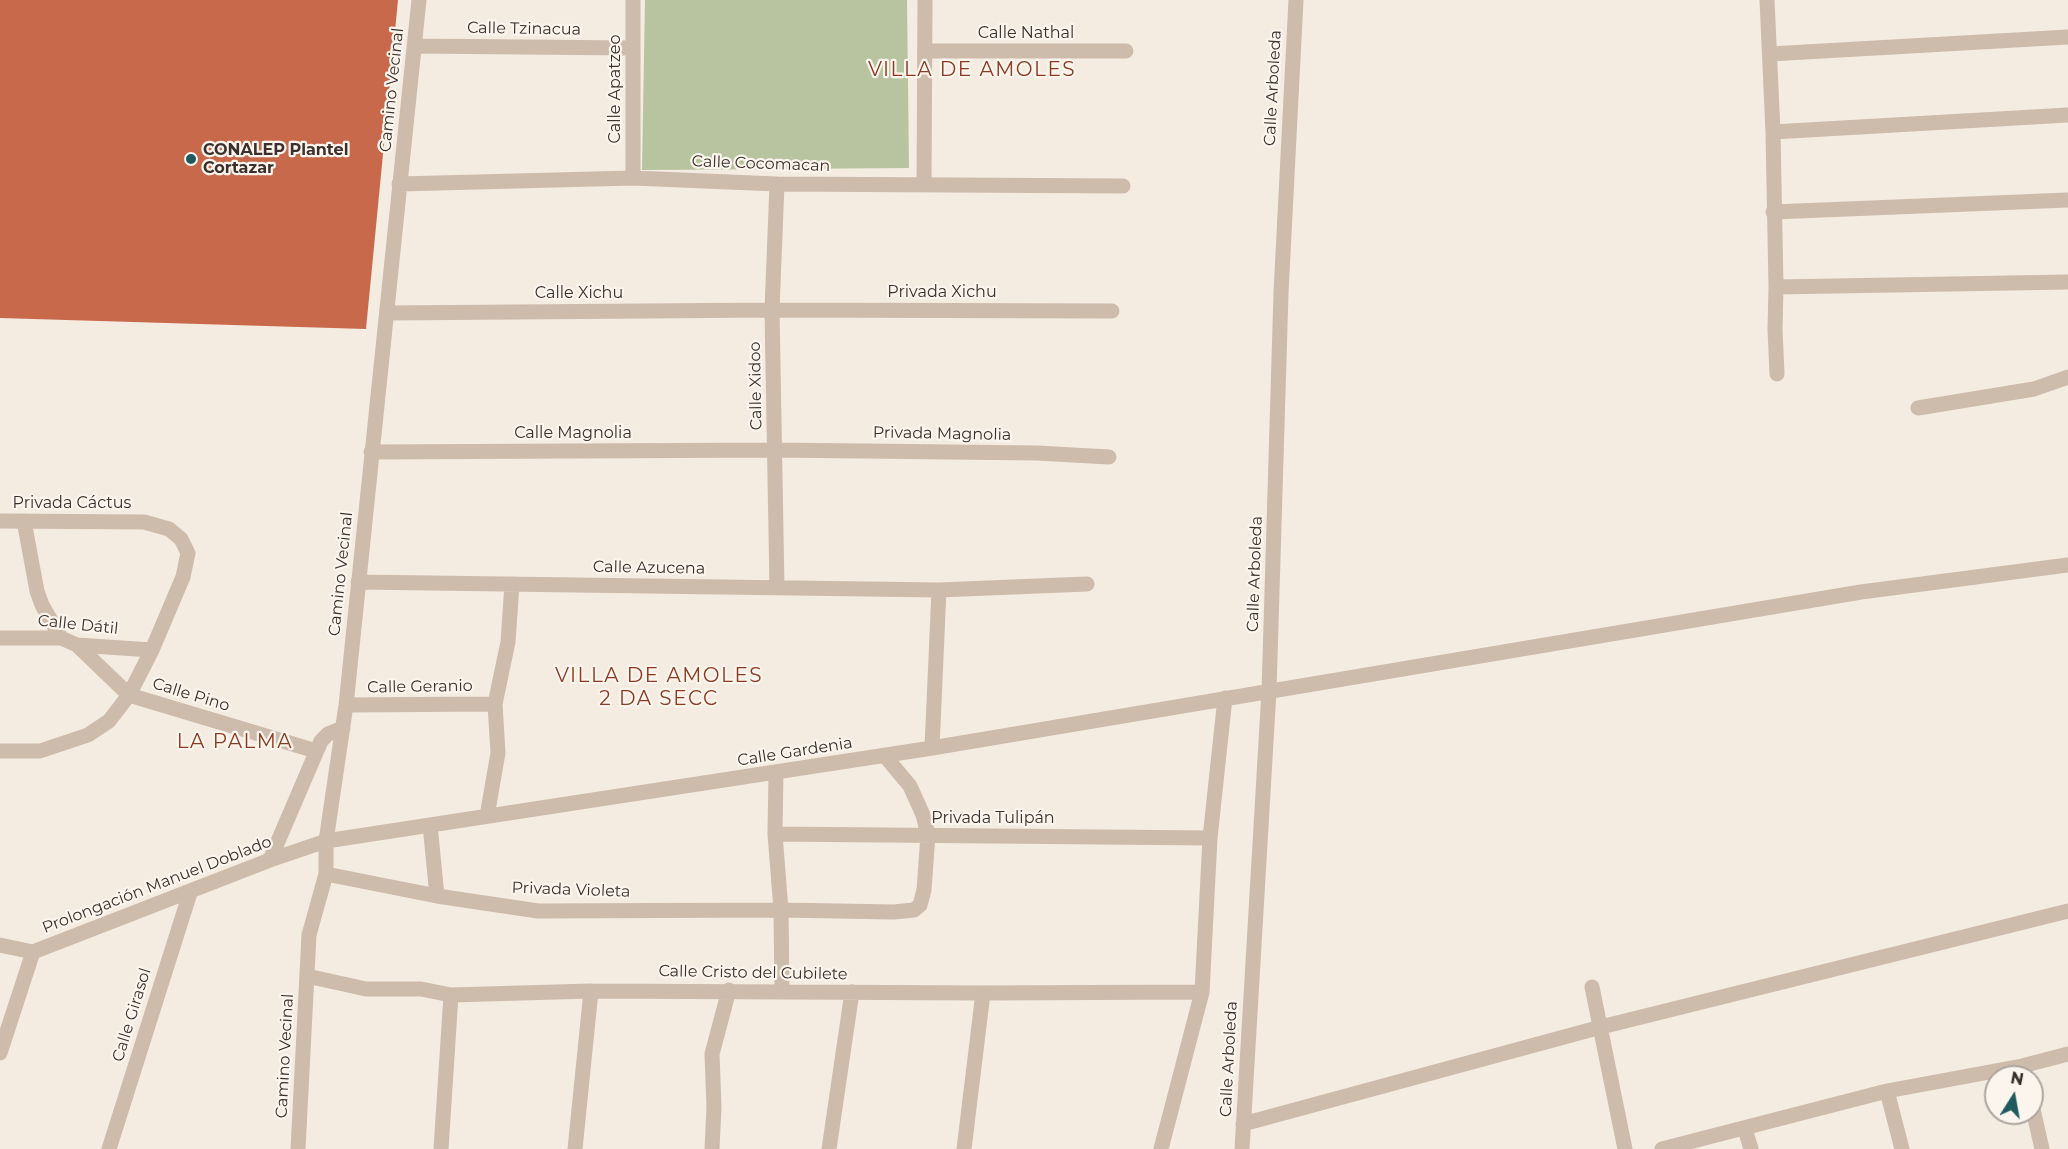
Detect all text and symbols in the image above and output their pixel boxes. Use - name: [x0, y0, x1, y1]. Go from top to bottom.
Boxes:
- street label: Calle Tzinacua: [467, 18, 581, 40]
- street label: Calle Nathal: [978, 23, 1074, 43]
- street label: Camino Vecinal: [376, 27, 408, 153]
- street label: Calle Arboleda: [1260, 30, 1286, 146]
- street label: Calle Apatzeo: [605, 34, 625, 144]
- district label: VILLA DE AMOLES: [868, 58, 1076, 82]
- place label: CONALEP Plantel Cortazar: [203, 140, 348, 178]
- marker: CONALEP Plantel Cortazar: [184, 152, 198, 166]
- street label: Calle Cocomacan: [691, 152, 831, 176]
- street label: Privada Xichu: [887, 282, 997, 302]
- street label: Calle Xichu: [535, 283, 623, 303]
- street label: Calle Xidoo: [746, 341, 766, 431]
- street label: Calle Magnolia: [514, 423, 632, 443]
- street label: Privada Magnolia: [873, 423, 1011, 445]
- street label: Privada Cáctus: [13, 493, 131, 513]
- street label: Camino Vecinal: [325, 511, 357, 637]
- street label: Calle Arboleda: [1243, 516, 1267, 632]
- street label: Calle Azucena: [593, 557, 705, 579]
- street label: Calle Dátil: [37, 611, 119, 639]
- district label: VILLA DE AMOLES 2 DA SECC: [555, 664, 763, 711]
- street label: Calle Pino: [150, 674, 232, 716]
- street label: Calle Geranio: [367, 676, 473, 698]
- district label: LA PALMA: [177, 730, 293, 754]
- street label: Calle Gardenia: [736, 733, 854, 771]
- street label: Privada Tulipán: [931, 808, 1055, 828]
- street label: Prolongación Manuel Doblado: [40, 832, 274, 938]
- street label: Privada Violeta: [511, 878, 631, 902]
- street label: Calle Cristo del Cubilete: [658, 962, 848, 984]
- street label: Calle Girasol: [109, 966, 155, 1064]
- street label: Camino Vecinal: [272, 993, 298, 1119]
- street label: Calle Arboleda: [1216, 1001, 1242, 1117]
- north arrow: [1984, 1065, 2044, 1125]
- text: N: [2009, 1068, 2025, 1089]

